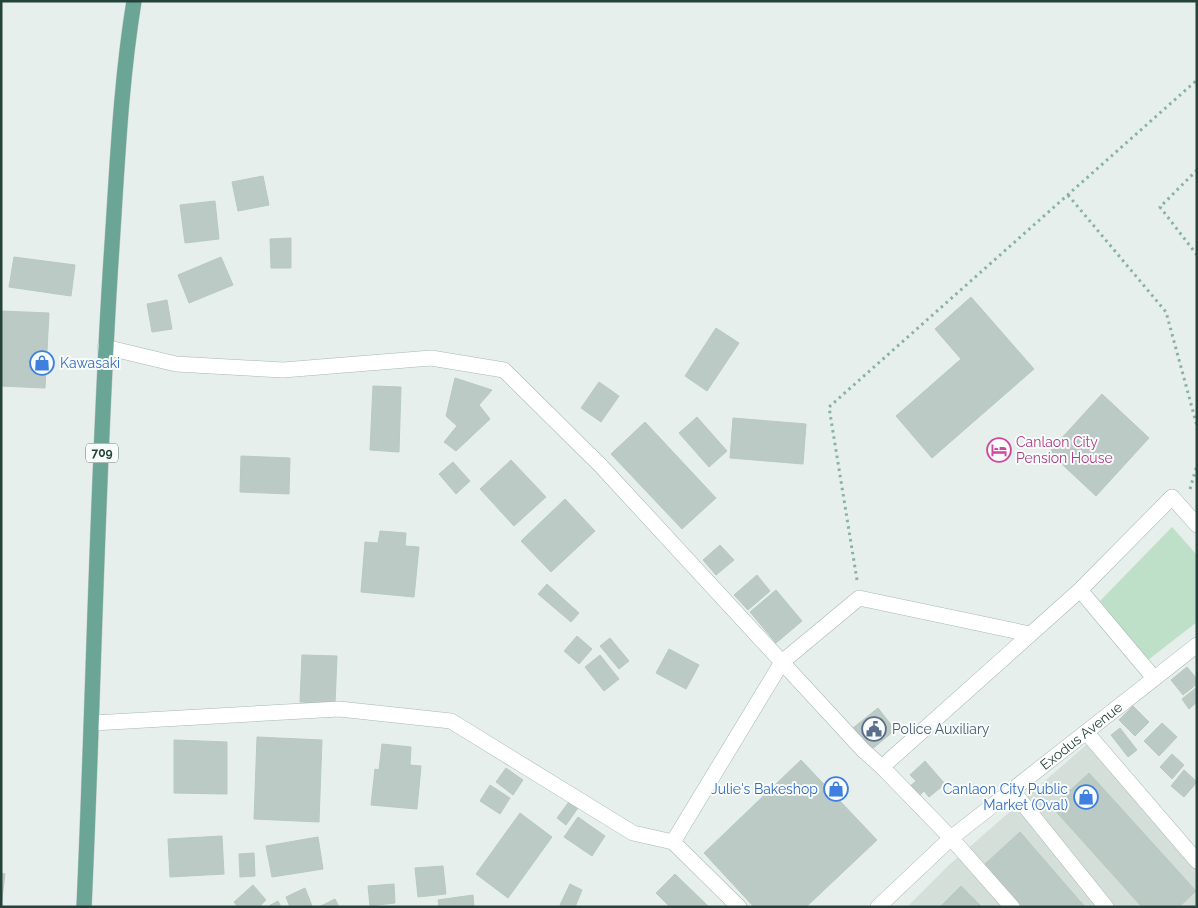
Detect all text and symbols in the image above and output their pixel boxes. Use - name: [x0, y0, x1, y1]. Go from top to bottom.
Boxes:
- shop icon: Kawasaki: [29, 350, 55, 376]
- place label: Kawasaki: [60, 355, 120, 371]
- place label: Canlaon City Pension House: [1016, 434, 1113, 466]
- hotel icon: Canlaon City Pension House: [986, 437, 1012, 463]
- road number: 709: [86, 443, 118, 462]
- street label: Exodus Avenue: [1037, 699, 1125, 773]
- public building icon: Police Auxiliary: [861, 716, 887, 742]
- place label: Police Auxiliary: [892, 721, 990, 737]
- shop icon: Julie's Bakeshop: [823, 776, 849, 802]
- place label: Julie's Bakeshop: [711, 781, 818, 797]
- place label: Canlaon City Public Market (Oval): [943, 781, 1068, 813]
- shop icon: Canlaon City Public Market (Oval): [1073, 784, 1099, 810]

